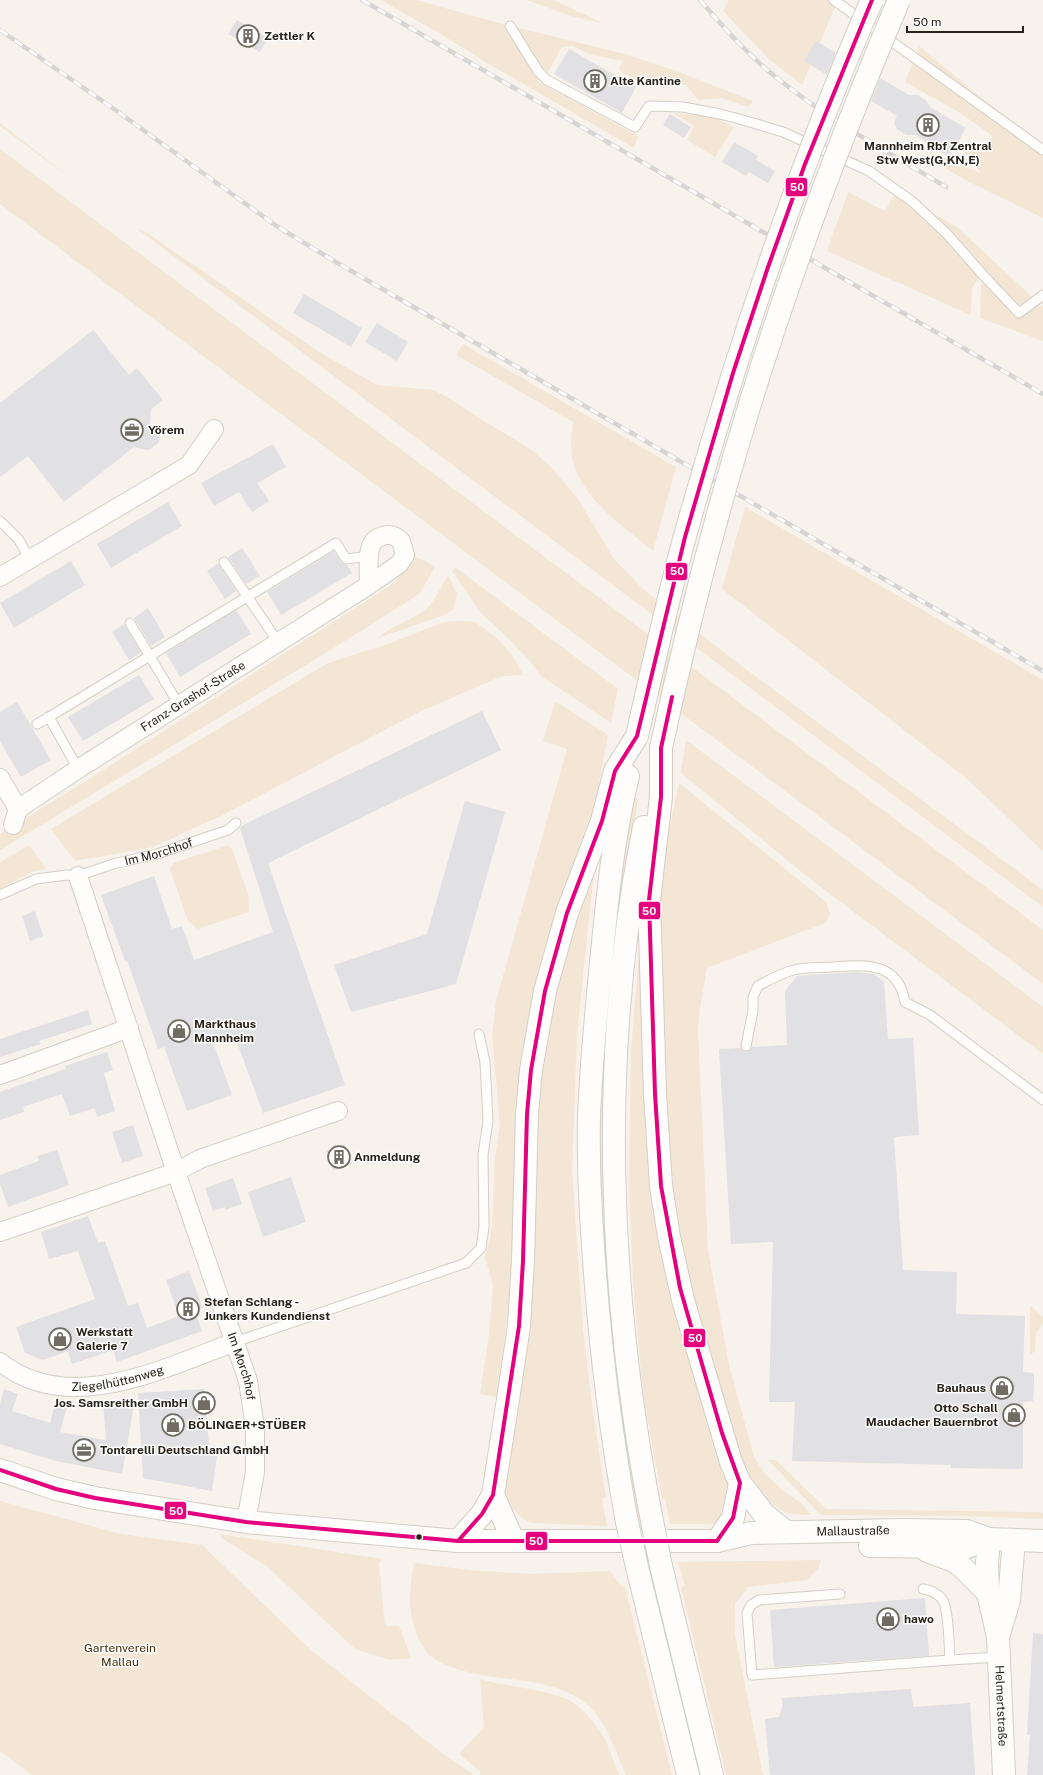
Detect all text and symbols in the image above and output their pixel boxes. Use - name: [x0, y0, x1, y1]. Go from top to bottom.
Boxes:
- scale bar: [907, 8, 1023, 34]
- text: 50 m: [913, 15, 941, 29]
- building icon: Zettler K: [235, 23, 261, 49]
- place label: Zettler K: [264, 29, 315, 43]
- building icon: Alte Kantine: [582, 68, 608, 94]
- place label: Alte Kantine: [610, 74, 681, 88]
- building icon: Mannheim Rbf Zentral Stw West(G,KN,E): [915, 112, 941, 138]
- place label: Mannheim Rbf Zentral Stw West(G,KN,E): [864, 139, 992, 167]
- line badge: 50: [785, 177, 808, 197]
- text: 50: [790, 181, 804, 193]
- office icon: Yörem: [119, 417, 145, 443]
- place label: Yörem: [148, 423, 185, 437]
- line badge: 50: [665, 562, 688, 581]
- text: 50: [670, 565, 684, 577]
- street label: Franz-Grashof-Straße: [138, 658, 248, 735]
- street label: Im Morchhof: [123, 835, 195, 868]
- line badge: 50: [638, 901, 661, 920]
- text: 50: [642, 905, 656, 917]
- place label: Markthaus Mannheim: [194, 1017, 256, 1045]
- shop icon: Markthaus Mannheim: [166, 1018, 192, 1044]
- building icon: Anmeldung: [326, 1144, 352, 1170]
- place label: Anmeldung: [354, 1150, 421, 1164]
- place label: Stefan Schlang - Junkers Kundendienst: [204, 1295, 330, 1323]
- building icon: Stefan Schlang - Junkers Kundendienst: [175, 1296, 201, 1322]
- place label: Werkstatt Galerie 7: [76, 1325, 133, 1353]
- shop icon: Werkstatt Galerie 7: [47, 1326, 73, 1352]
- line badge: 50: [683, 1328, 706, 1348]
- street label: Im Morchhof: [225, 1330, 258, 1401]
- text: 50: [688, 1332, 702, 1344]
- street label: Ziegelhüttenweg: [71, 1362, 166, 1394]
- shop icon: Bauhaus: [989, 1375, 1015, 1401]
- place label: Bauhaus: [936, 1381, 986, 1395]
- shop icon: Jos. Samsreither GmbH: [191, 1390, 217, 1416]
- place label: Jos. Samsreither GmbH: [54, 1396, 188, 1410]
- place label: Otto Schall Maudacher Bauernbrot: [866, 1401, 998, 1429]
- shop icon: Otto Schall Maudacher Bauernbrot: [1001, 1402, 1027, 1428]
- shop icon: BÖLINGER+STÜBER: [160, 1412, 186, 1438]
- place label: BÖLINGER+STÜBER: [188, 1417, 306, 1432]
- office icon: Tontarelli Deutschland GmbH: [71, 1437, 97, 1463]
- place label: Tontarelli Deutschland GmbH: [100, 1443, 269, 1457]
- line badge: 50: [164, 1501, 187, 1520]
- text: 50: [169, 1505, 183, 1517]
- street label: Mallaustraße: [816, 1523, 890, 1539]
- line badge: 50: [525, 1531, 548, 1551]
- unlabelled marker: [414, 1532, 424, 1542]
- text: 50: [529, 1535, 543, 1547]
- shop icon: hawo: [875, 1606, 901, 1632]
- place label: hawo: [904, 1612, 934, 1626]
- park label: Gartenverein Mallau: [84, 1641, 156, 1669]
- street label: Helmertstraße: [992, 1665, 1010, 1747]

